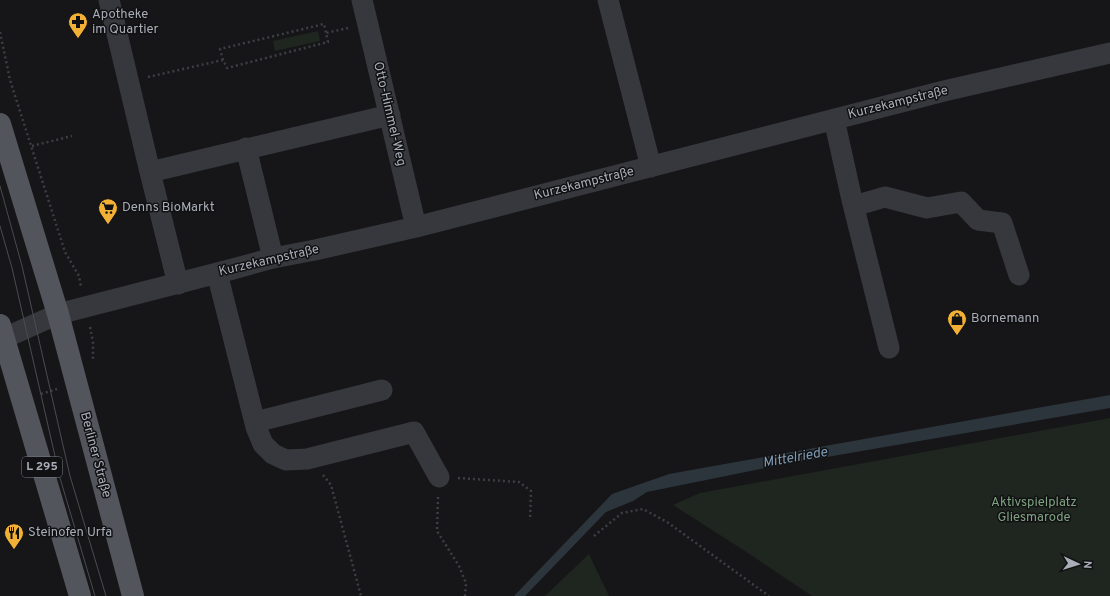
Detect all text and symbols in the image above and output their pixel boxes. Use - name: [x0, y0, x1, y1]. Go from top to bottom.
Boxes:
- place label: Apotheke im Quartier: [92, 7, 159, 38]
- pharmacy icon: Apotheke im Quartier: [67, 11, 89, 39]
- street label: Otto-Himmel-Weg: [369, 60, 409, 168]
- street label: Kurzekampstraße: [846, 83, 950, 123]
- street label: Kurzekampstraße: [532, 164, 636, 204]
- supermarket icon: Denns BioMarkt: [97, 197, 119, 225]
- place label: Denns BioMarkt: [122, 200, 215, 216]
- street label: Kurzekampstraße: [217, 242, 321, 280]
- shop icon: Bornemann: [946, 308, 968, 336]
- place label: Bornemann: [971, 311, 1039, 327]
- street label: Berliner Straße: [76, 410, 114, 500]
- water label: Mittelriede: [761, 444, 829, 472]
- road number: L 295: [22, 457, 62, 477]
- park label: Aktivspielplatz Gliesmarode: [991, 495, 1077, 526]
- restaurant icon: Steinofen Urfa: [3, 522, 25, 550]
- place label: Steinofen Urfa: [28, 525, 112, 541]
- north arrow: [1058, 544, 1098, 584]
- text: N: [1080, 560, 1094, 569]

